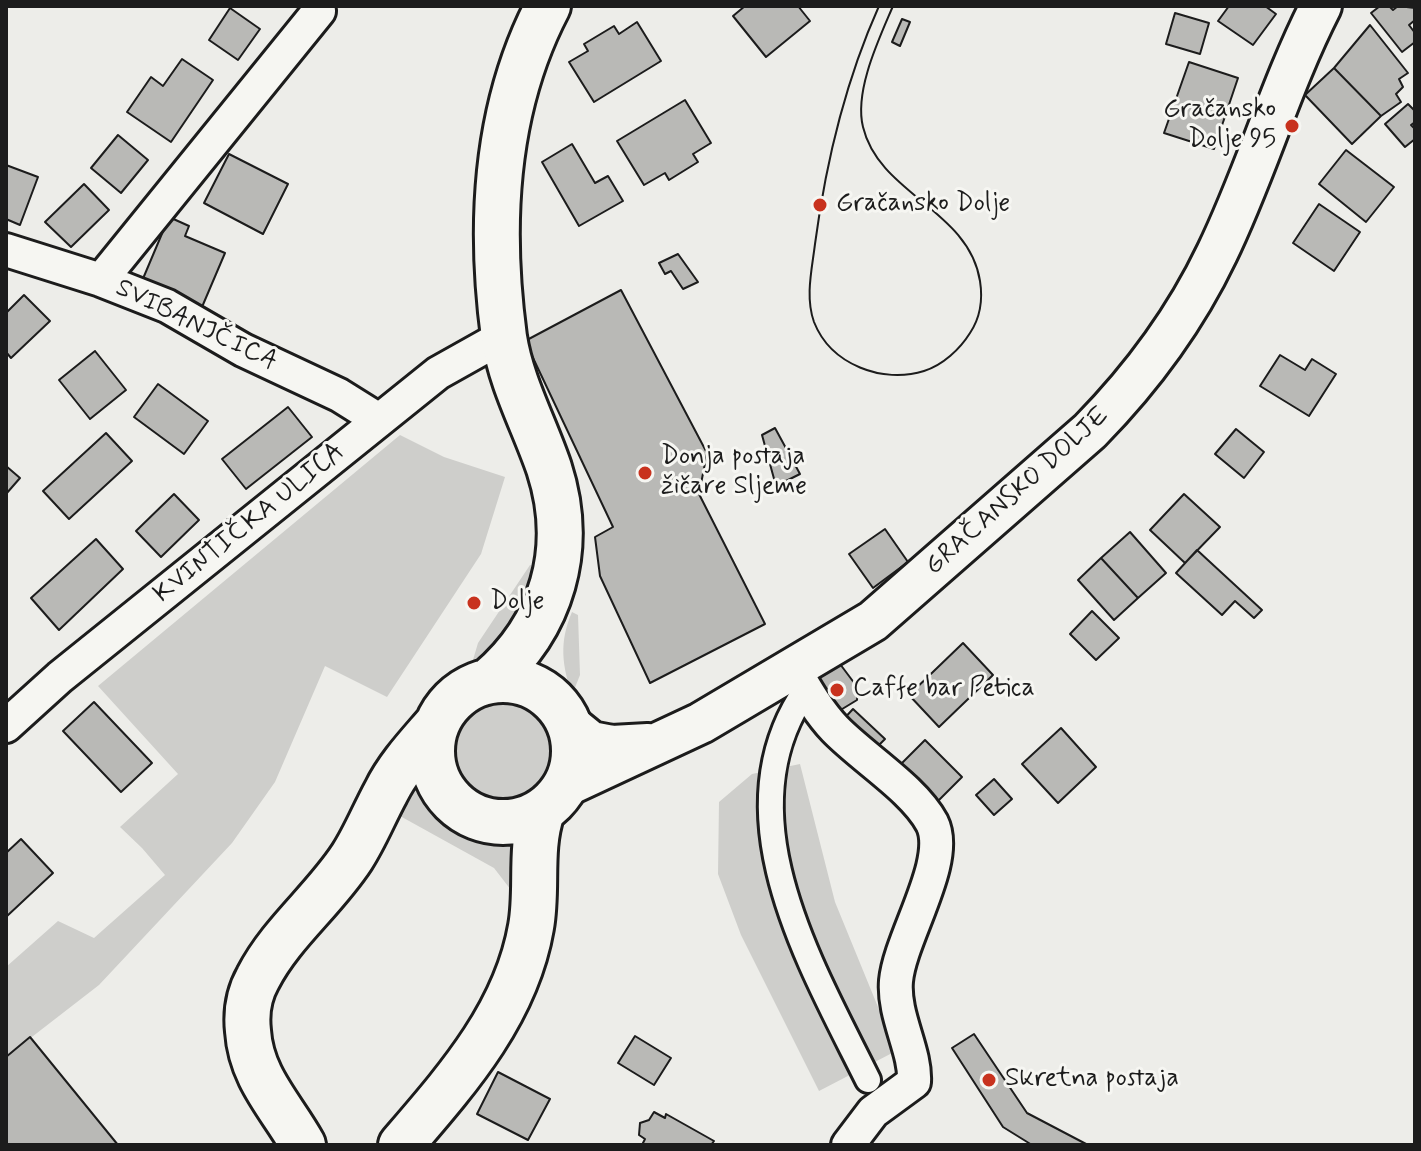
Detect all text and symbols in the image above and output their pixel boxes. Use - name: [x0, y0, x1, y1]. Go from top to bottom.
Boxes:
- place label: Gračansko Dolje 95: [1163, 95, 1276, 156]
- marker: Gračansko Dolje 95: [1283, 117, 1301, 135]
- place label: Gračansko Dolje: [836, 189, 1010, 221]
- marker: Gračansko Dolje: [811, 196, 829, 214]
- street label: SVIBANJČICA: [110, 273, 282, 379]
- street label: GRAČANSKO DOLJE: [920, 401, 1116, 583]
- street label: KVINTIČKA ULICA: [148, 437, 352, 611]
- place label: Donja postaja žičare Sljeme: [661, 442, 807, 504]
- marker: Donja postaja žičare Sljeme: [636, 464, 654, 482]
- place label: Dolje: [490, 587, 544, 619]
- marker: Dolje: [465, 594, 483, 612]
- place label: Caffe bar Petica: [853, 674, 1035, 706]
- marker: Caffe bar Petica: [828, 681, 846, 699]
- place label: Skretna postaja: [1005, 1064, 1179, 1096]
- marker: Skretna postaja: [980, 1071, 998, 1089]

